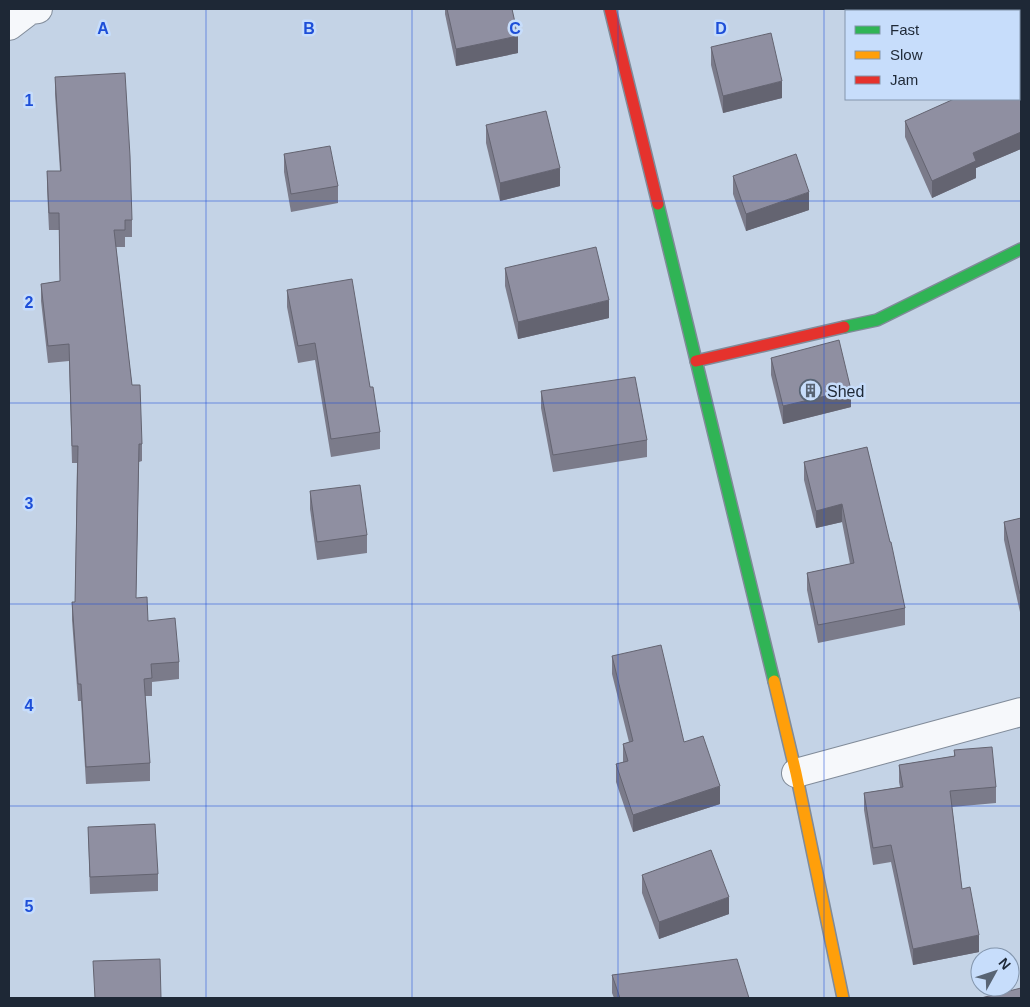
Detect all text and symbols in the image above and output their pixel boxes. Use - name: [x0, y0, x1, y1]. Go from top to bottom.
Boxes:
- legend: [845, 10, 1020, 100]
- text: A: [97, 20, 109, 37]
- text: B: [303, 20, 315, 37]
- text: C: [509, 20, 521, 37]
- text: D: [715, 20, 727, 37]
- text: Fast: [890, 21, 920, 38]
- text: Slow: [890, 46, 923, 63]
- text: Jam: [890, 71, 918, 88]
- text: 1: [25, 92, 34, 109]
- text: 2: [25, 294, 34, 311]
- building icon: Shed: [799, 379, 823, 403]
- place label: Shed: [827, 383, 864, 400]
- text: 3: [25, 495, 34, 512]
- text: 4: [25, 697, 34, 714]
- text: 5: [25, 898, 34, 915]
- north arrow: [970, 947, 1020, 997]
- text: N: [996, 955, 1014, 973]

